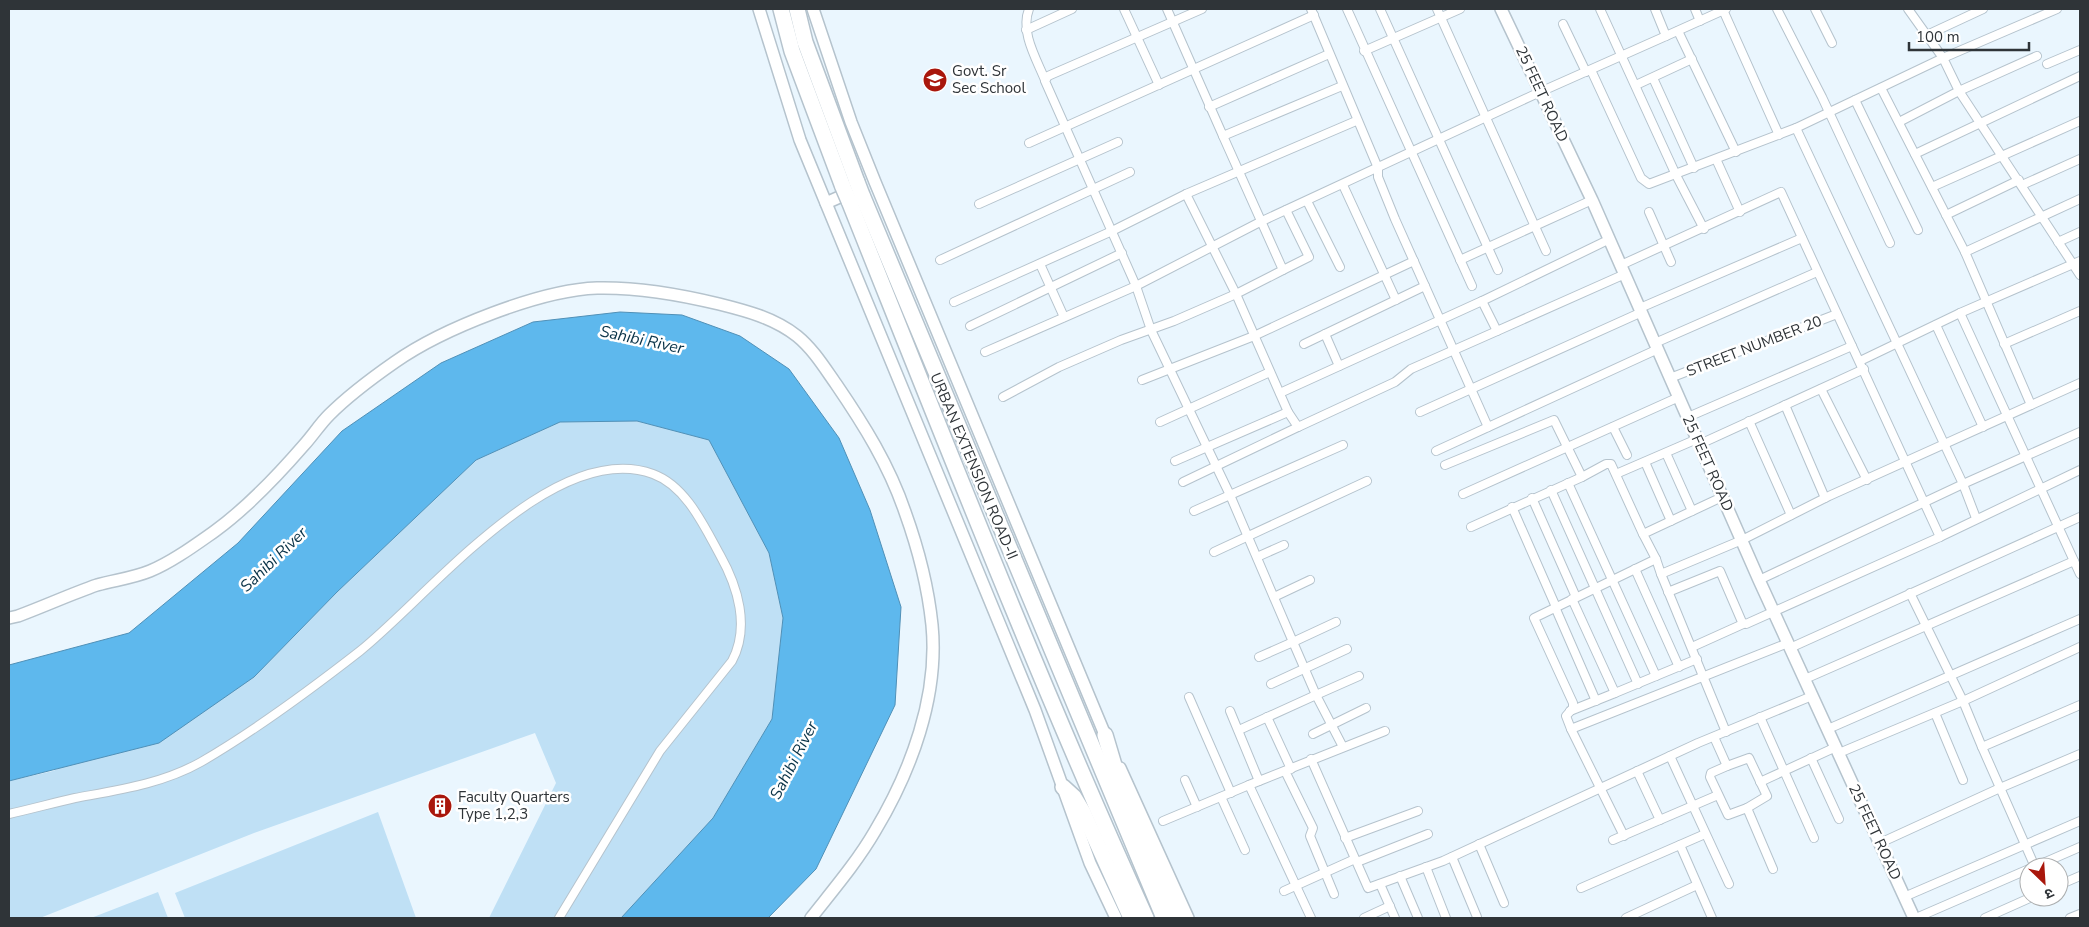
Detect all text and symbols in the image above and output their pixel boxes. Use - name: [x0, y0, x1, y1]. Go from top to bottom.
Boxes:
- scale bar: [1909, 20, 2029, 52]
- text: 100 m: [1916, 27, 1960, 47]
- street label: 25 FEET ROAD: [1511, 43, 1573, 145]
- place label: Govt. Sr Sec School: [952, 61, 1026, 98]
- school or university icon: Govt. Sr Sec School: [922, 67, 948, 93]
- street label: STREET NUMBER 20: [1683, 311, 1825, 381]
- water label: Sahibi River: [598, 320, 687, 360]
- street label: URBAN EXTENSION ROAD-II: [926, 370, 1022, 562]
- street label: 25 FEET ROAD: [1678, 412, 1738, 514]
- water label: Sahibi River: [235, 521, 313, 597]
- water label: Sahibi River: [765, 716, 824, 803]
- street label: 25 FEET ROAD: [1844, 781, 1906, 883]
- place label: Faculty Quarters Type 1,2,3: [458, 787, 570, 824]
- building icon: Faculty Quarters Type 1,2,3: [427, 793, 453, 819]
- north arrow: [2019, 857, 2069, 907]
- text: उ: [2041, 883, 2057, 904]

